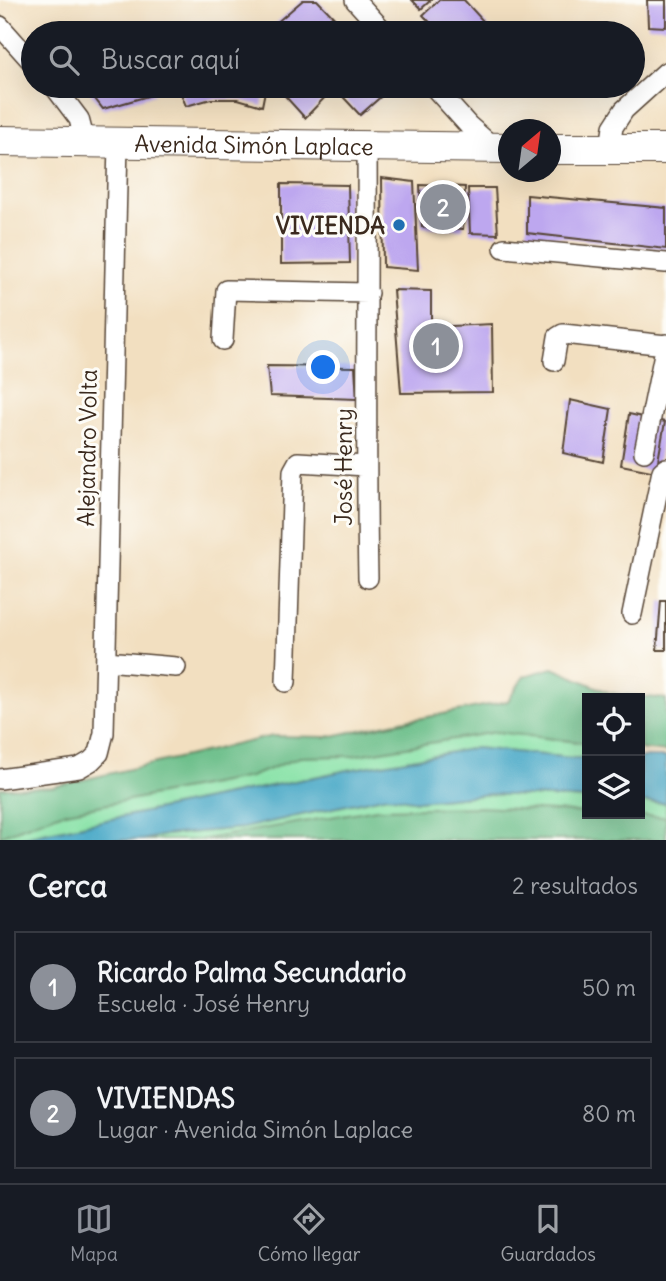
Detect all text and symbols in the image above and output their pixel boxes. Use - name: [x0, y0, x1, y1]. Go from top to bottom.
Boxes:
- search box: [21, 21, 645, 98]
- icon: search: [45, 41, 83, 79]
- text: Buscar aquí: [101, 43, 240, 76]
- north arrow: [498, 119, 561, 182]
- street label: Avenida Simón Laplace: [134, 128, 374, 161]
- pin: 2: [420, 181, 466, 233]
- place label: VIVIENDA: [276, 211, 385, 240]
- marker: VIVIENDA: [391, 217, 407, 233]
- pin: 1: [413, 320, 459, 372]
- your location: [306, 350, 340, 384]
- street label: Alejandro Volta: [71, 369, 103, 527]
- street label: José Henry: [329, 408, 358, 526]
- map controls: [582, 693, 645, 819]
- button: locate: [582, 693, 645, 756]
- button: layers: [582, 756, 645, 819]
- text: Cerca: [28, 867, 107, 905]
- text: 2 resultados: [512, 871, 638, 900]
- text: Ricardo Palma Secundario: [97, 956, 406, 989]
- text: 1: [48, 973, 58, 1002]
- text: 50 m: [582, 973, 636, 1002]
- text: Escuela · José Henry: [97, 989, 310, 1018]
- text: VIVIENDAS: [97, 1082, 235, 1115]
- text: 2: [47, 1099, 59, 1128]
- text: 80 m: [582, 1099, 636, 1128]
- text: Lugar · Avenida Simón Laplace: [97, 1115, 413, 1144]
- tab: Mapa: [70, 1200, 118, 1266]
- tab: Cómo llegar: [258, 1200, 361, 1266]
- tab: Guardados: [500, 1200, 596, 1266]

